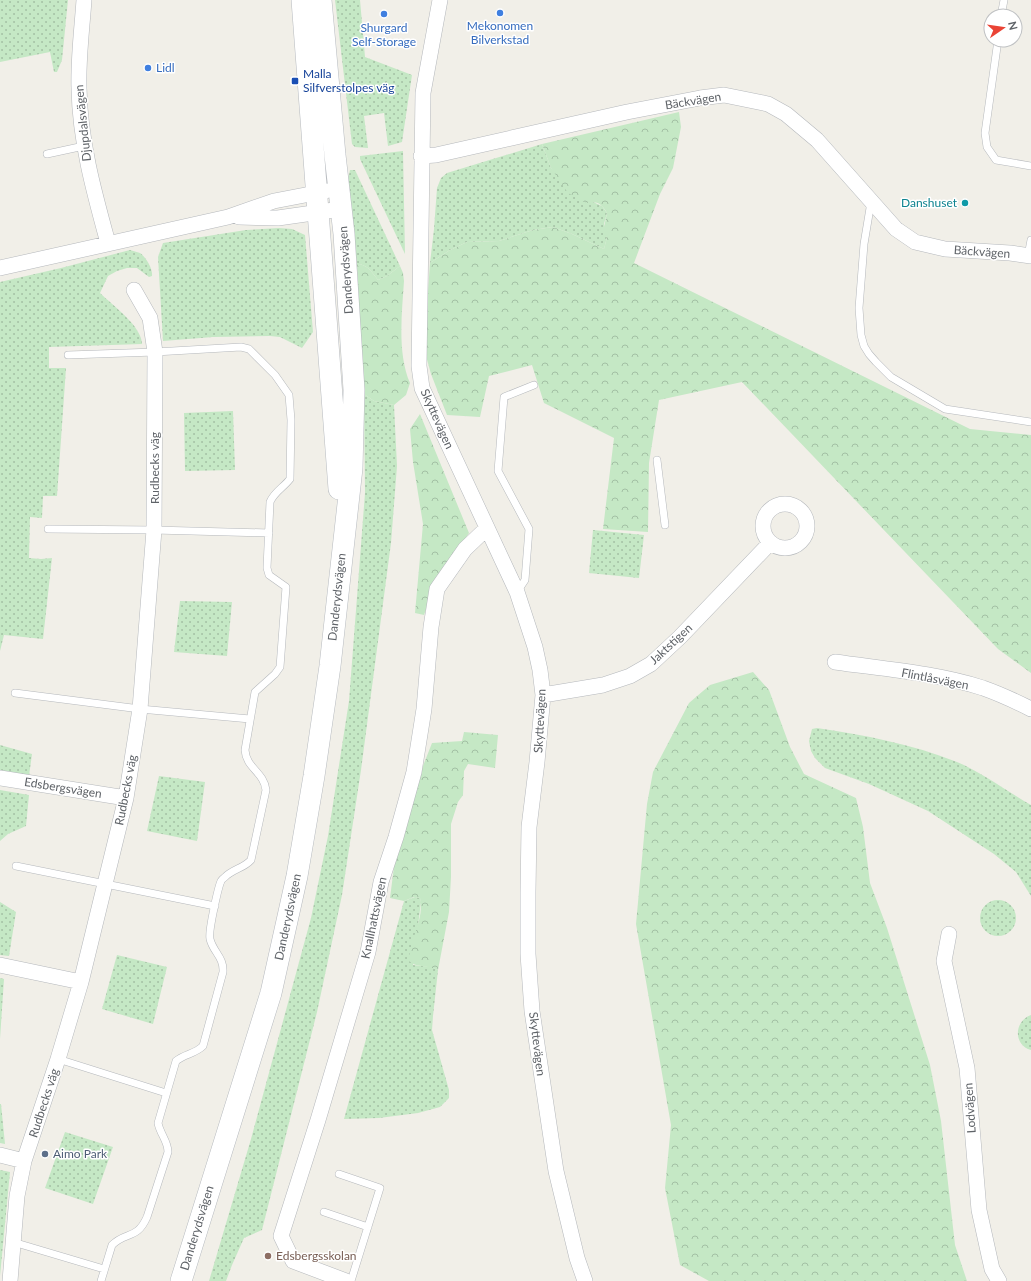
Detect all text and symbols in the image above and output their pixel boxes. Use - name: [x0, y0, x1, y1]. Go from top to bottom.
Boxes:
- marker: Mekonomen Bilverkstad: [495, 8, 505, 18]
- north arrow: [983, 8, 1023, 48]
- marker: Shurgard Self-Storage: [379, 9, 389, 19]
- place label: Mekonomen Bilverkstad: [467, 18, 533, 47]
- place label: Shurgard Self-Storage: [352, 20, 416, 49]
- text: N: [1006, 20, 1021, 31]
- place label: Lidl: [156, 60, 175, 75]
- marker: Lidl: [143, 63, 153, 73]
- place label: Malla Silfverstolpes väg: [303, 66, 394, 95]
- marker: Malla Silfverstolpes väg: [290, 76, 300, 86]
- street label: Djupdalsvägen: [71, 84, 94, 162]
- street label: Bäckvägen: [664, 89, 722, 112]
- place label: Danshuset: [901, 195, 958, 210]
- marker: Danshuset: [960, 198, 970, 208]
- street label: Danderydsvägen: [335, 226, 356, 315]
- street label: Bäckvägen: [953, 242, 1011, 261]
- street label: Skyttevägen: [418, 386, 457, 451]
- street label: Rudbecks väg: [147, 432, 162, 504]
- street label: Danderydsvägen: [324, 552, 349, 642]
- street label: Jaktstigen: [646, 620, 695, 667]
- street label: Flintlåsvägen: [900, 665, 970, 692]
- street label: Skyttevägen: [530, 688, 549, 753]
- street label: Rudbecks väg: [111, 753, 140, 827]
- street label: Edsbergsvägen: [23, 774, 103, 801]
- street label: Danderydsvägen: [271, 872, 304, 962]
- street label: Knallhattsvägen: [358, 876, 390, 960]
- street label: Skyttevägen: [526, 1011, 549, 1077]
- street label: Rudbecks väg: [25, 1066, 62, 1139]
- street label: Lodvägen: [960, 1082, 979, 1134]
- place label: Aimo Park: [53, 1146, 108, 1161]
- marker: Aimo Park: [40, 1149, 50, 1159]
- street label: Danderydsvägen: [176, 1184, 217, 1272]
- place label: Edsbergsskolan: [276, 1248, 357, 1263]
- marker: Edsbergsskolan: [263, 1251, 273, 1261]

